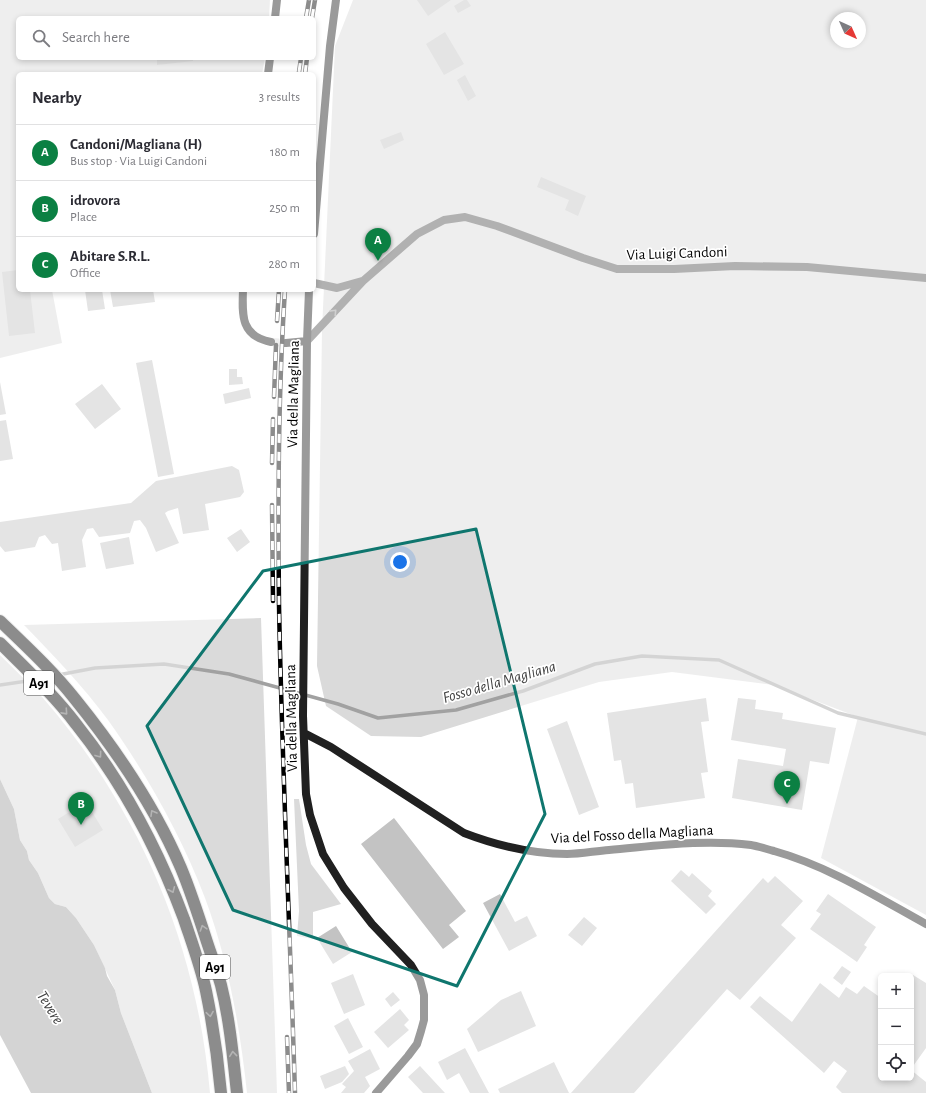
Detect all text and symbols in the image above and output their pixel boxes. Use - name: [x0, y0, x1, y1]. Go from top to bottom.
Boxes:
- north arrow: [830, 12, 866, 48]
- search box: [16, 16, 316, 60]
- icon: search: [30, 27, 52, 49]
- text: Search here: [62, 30, 130, 45]
- text: Nearby: [32, 89, 82, 106]
- text: 3 results: [259, 91, 300, 104]
- text: Candoni/Magliana (H): [70, 137, 202, 152]
- text: A: [41, 146, 49, 159]
- text: 180 m: [270, 146, 300, 159]
- text: Bus stop · Via Luigi Candoni: [70, 155, 207, 168]
- text: idrovora: [70, 193, 120, 208]
- text: B: [41, 202, 49, 215]
- text: 250 m: [269, 202, 300, 215]
- text: Place: [70, 211, 97, 224]
- pin: A: [365, 228, 391, 261]
- street label: Via Luigi Candoni: [626, 244, 728, 263]
- text: Abitare S.R.L.: [70, 249, 150, 264]
- text: C: [42, 258, 48, 271]
- text: 280 m: [269, 258, 300, 271]
- text: Office: [70, 267, 100, 280]
- one-way arrow: [329, 310, 336, 317]
- street label: Via della Magliana: [285, 340, 302, 448]
- your location: [390, 552, 410, 572]
- water label: Fosso della Magliana: [441, 658, 558, 706]
- street label: Via della Magliana: [283, 664, 300, 772]
- road number: A91: [24, 671, 54, 695]
- one-way arrow: [61, 707, 68, 715]
- one-way arrow: [94, 751, 101, 758]
- pin: C: [774, 771, 800, 804]
- pin: B: [68, 792, 94, 825]
- one-way arrow: [151, 810, 158, 817]
- street label: Via del Fosso della Magliana: [550, 823, 714, 846]
- one-way arrow: [168, 887, 176, 894]
- one-way arrow: [199, 925, 207, 932]
- road number: A91: [200, 955, 230, 979]
- map controls: [878, 973, 914, 1081]
- button: +: [878, 973, 914, 1009]
- water label: Tevere: [34, 988, 66, 1027]
- button: −: [878, 1009, 914, 1045]
- one-way arrow: [205, 1011, 214, 1018]
- button: locate: [878, 1045, 914, 1081]
- one-way arrow: [229, 1051, 238, 1057]

